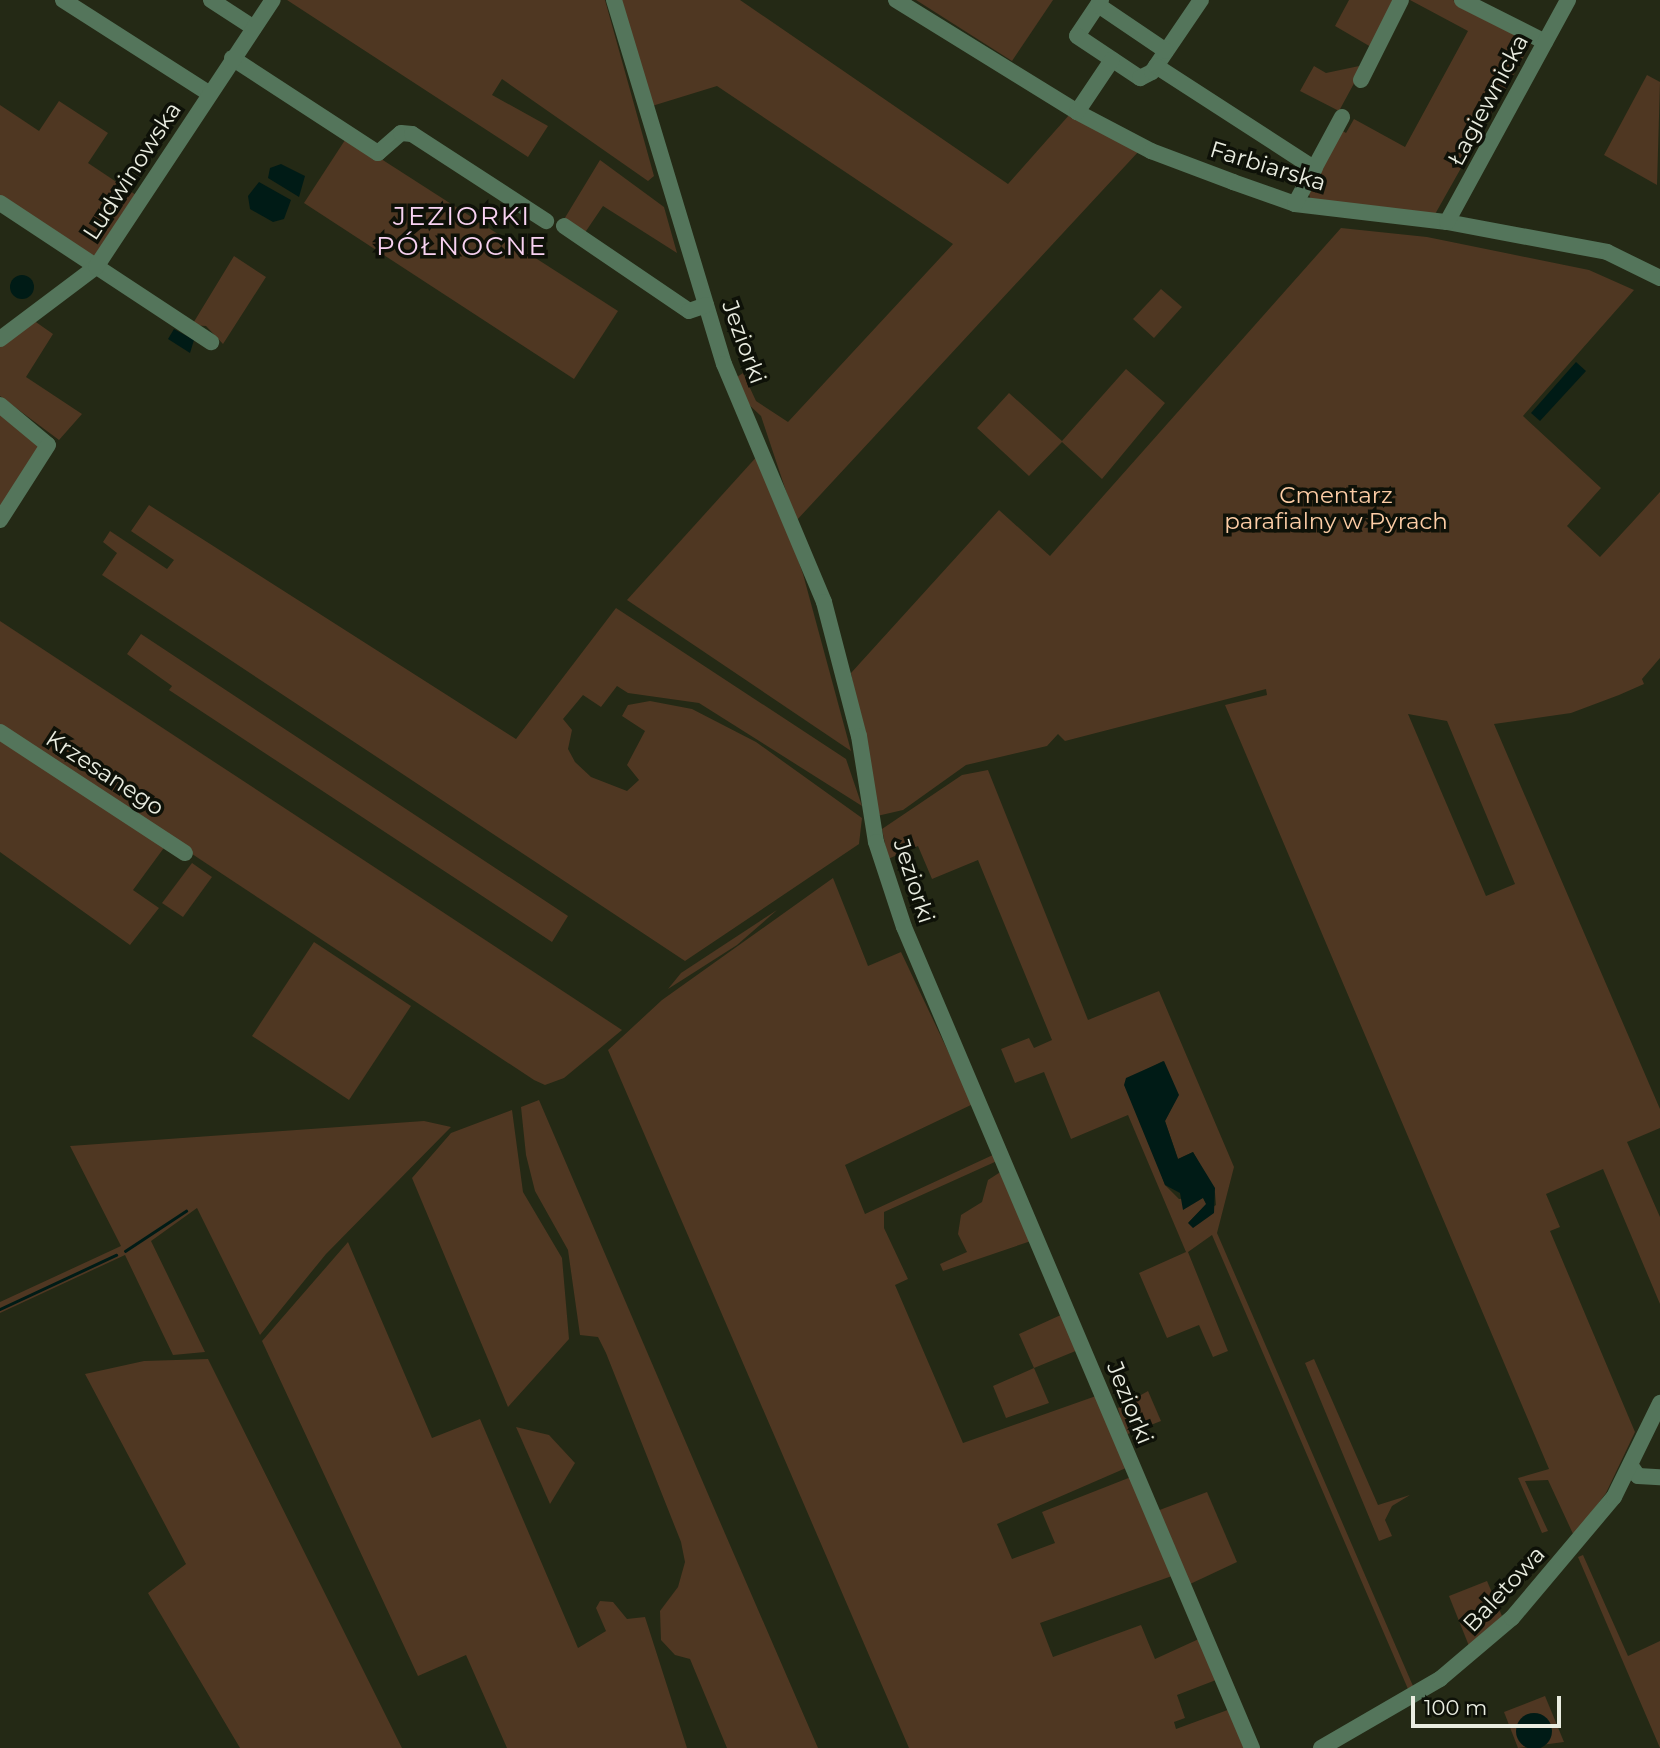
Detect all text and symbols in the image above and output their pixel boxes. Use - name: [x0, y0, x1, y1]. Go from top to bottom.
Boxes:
- street label: Łagiewnicka: [1442, 30, 1534, 170]
- street label: Ludwinowska: [77, 97, 187, 245]
- street label: Farbiarska: [1207, 135, 1329, 197]
- district label: JEZIORKI PÓŁNOCNE: [377, 201, 547, 262]
- street label: Jeziorki: [716, 297, 772, 387]
- park label: Cmentarz parafialny w Pyrach: [1224, 481, 1448, 535]
- street label: Krzesanego: [41, 725, 169, 821]
- street label: Jeziorki: [887, 836, 941, 926]
- street label: Jeziorki: [1101, 1358, 1159, 1448]
- street label: Baletowa: [1457, 1540, 1551, 1638]
- scale bar: [1415, 1682, 1566, 1726]
- text: 100 m: [1424, 1695, 1487, 1720]

